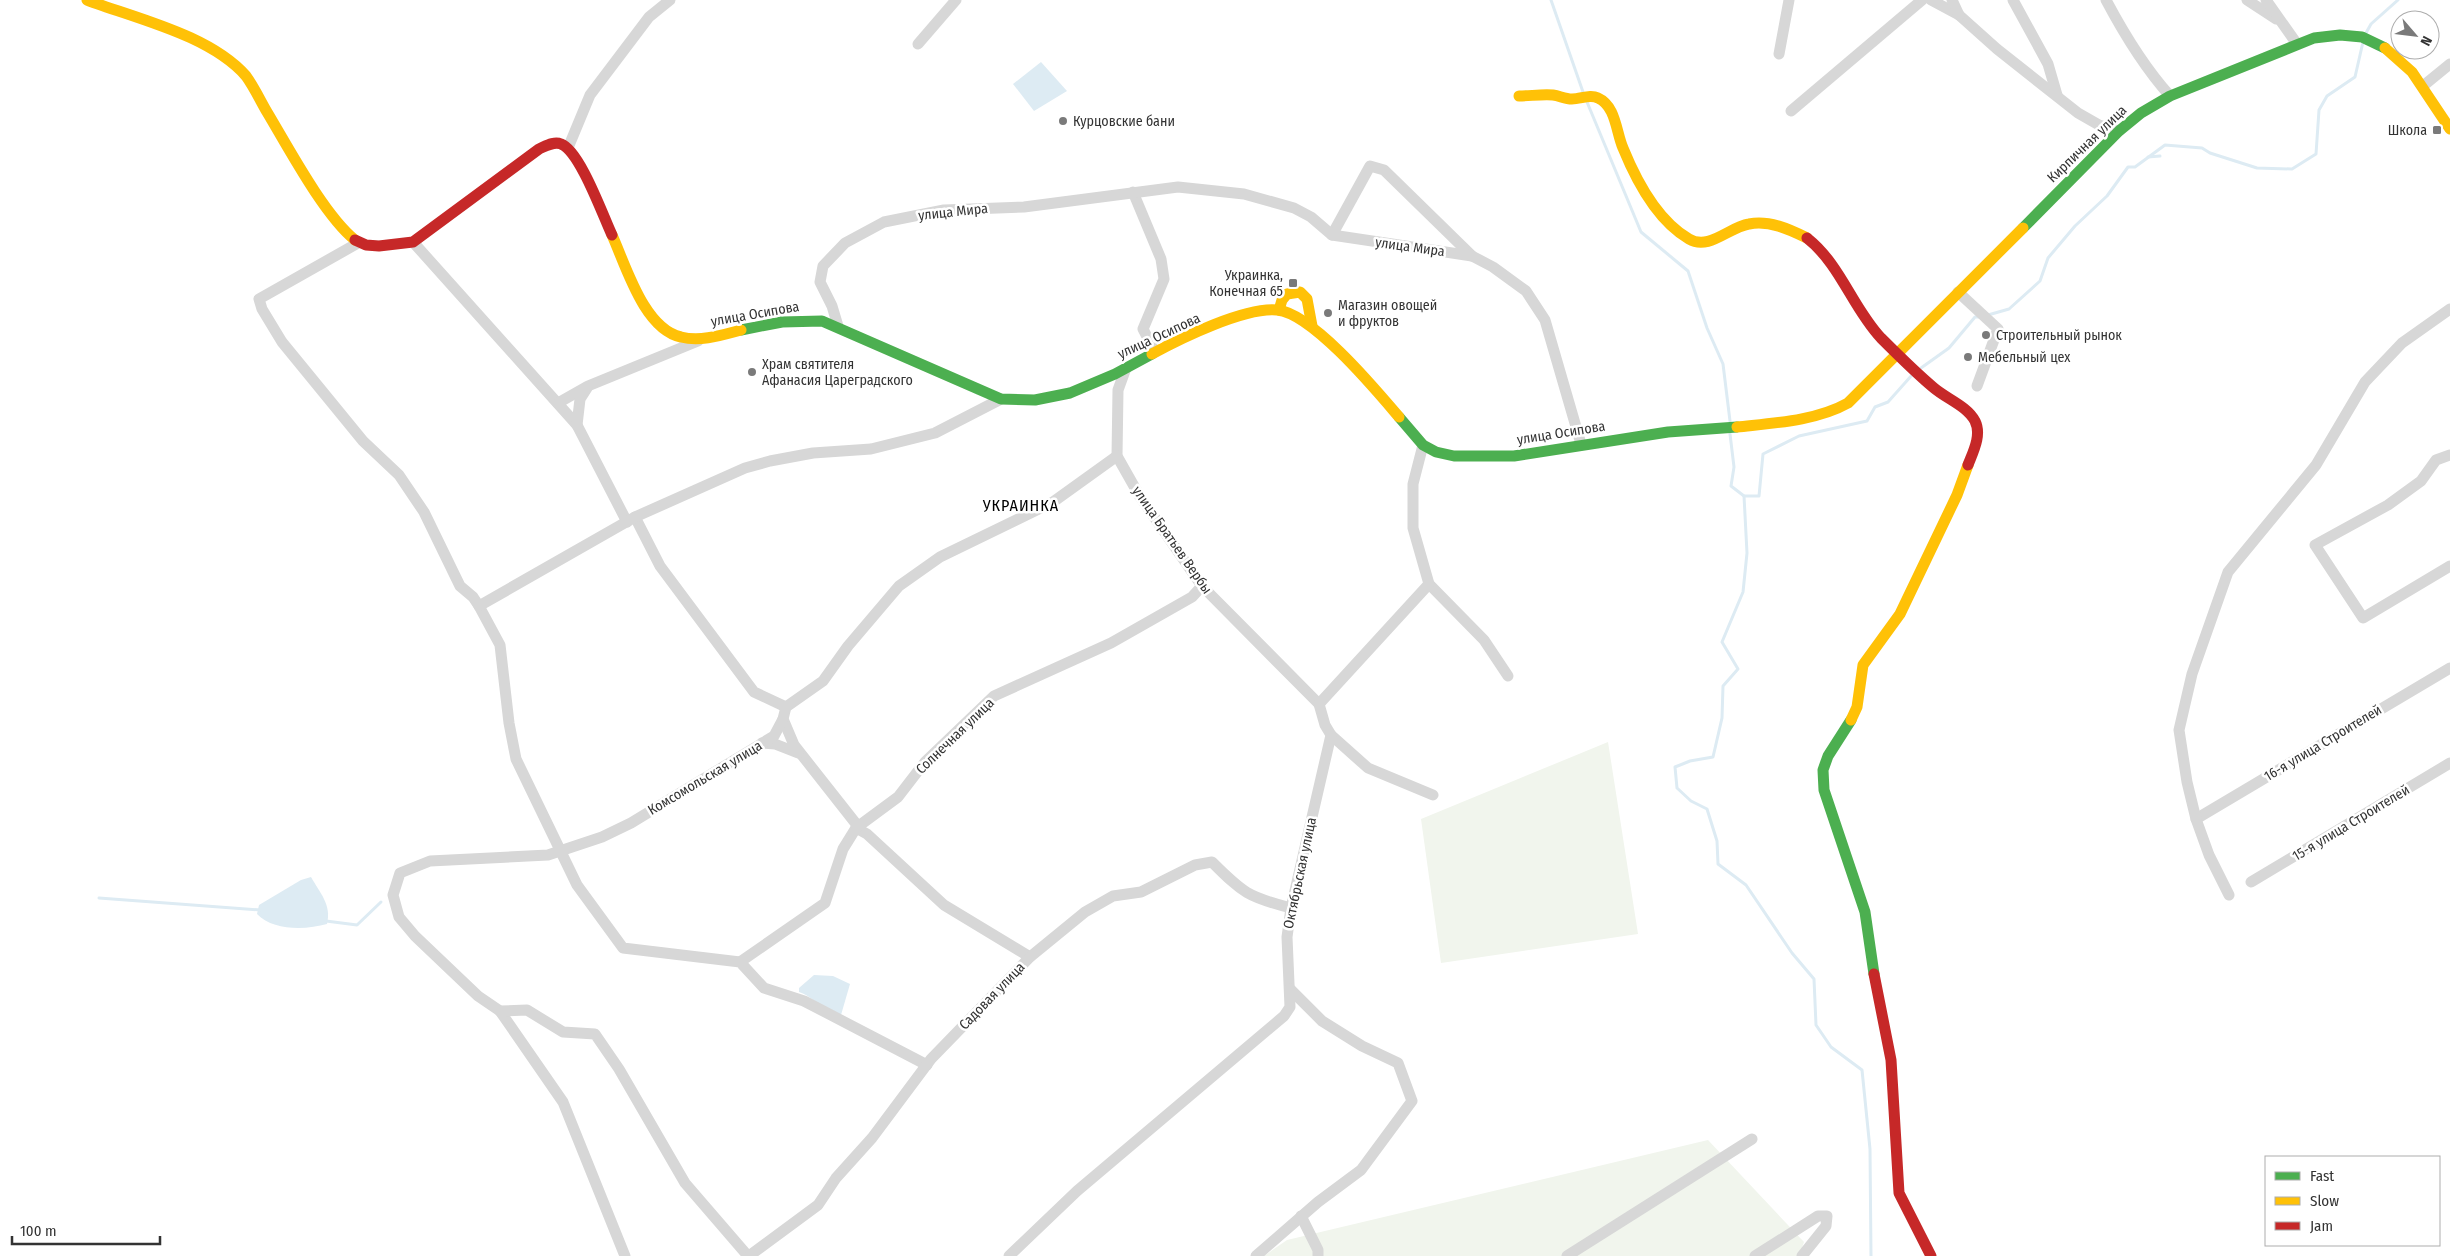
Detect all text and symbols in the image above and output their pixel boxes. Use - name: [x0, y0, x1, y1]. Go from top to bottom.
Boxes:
- north arrow: [2390, 10, 2440, 60]
- text: N: [2417, 33, 2436, 49]
- street label: Кирпичная улица: [2044, 102, 2130, 186]
- place label: Курцовские бани: [1073, 113, 1175, 130]
- marker: Курцовские бани: [1057, 115, 1069, 127]
- place label: Школа: [2388, 122, 2427, 139]
- marker: Школа: [2431, 124, 2443, 136]
- street label: улица Мира: [917, 200, 989, 224]
- street label: улица Мира: [1374, 234, 1446, 260]
- place label: Украинка, Конечная 65: [1209, 267, 1283, 300]
- marker: Украинка, Конечная 65: [1287, 277, 1299, 289]
- place label: Магазин овощей и фруктов: [1338, 297, 1437, 330]
- street label: улица Осипова: [710, 298, 801, 330]
- marker: Магазин овощей и фруктов: [1322, 307, 1334, 319]
- street label: улица Осипова: [1115, 309, 1203, 363]
- place label: Строительный рынок: [1996, 327, 2122, 344]
- marker: Строительный рынок: [1980, 329, 1992, 341]
- place label: Мебельный цех: [1978, 349, 2071, 366]
- marker: Мебельный цех: [1962, 351, 1974, 363]
- place label: Храм святителя Афанасия Цареградского: [762, 356, 913, 389]
- marker: Храм святителя Афанасия Цареградского: [746, 366, 758, 378]
- street label: улица Осипова: [1516, 418, 1607, 448]
- street label: улица Братьев Вербы: [1128, 483, 1216, 597]
- district label: УКРАИНКА: [982, 496, 1059, 515]
- street label: Солнечная улица: [912, 694, 998, 778]
- street label: 16-я улица Строителей: [2261, 701, 2385, 785]
- street label: Комсомольская улица: [645, 737, 765, 819]
- street label: 15-я улица Строителей: [2289, 781, 2413, 865]
- street label: Октябрьская улица: [1280, 816, 1320, 930]
- street label: Садовая улица: [956, 959, 1029, 1033]
- legend: [2265, 1156, 2440, 1246]
- text: Fast: [2310, 1167, 2334, 1185]
- text: Slow: [2310, 1192, 2339, 1210]
- scale bar: [12, 1214, 160, 1246]
- text: Jam: [2310, 1217, 2333, 1235]
- text: 100 m: [20, 1222, 57, 1240]

